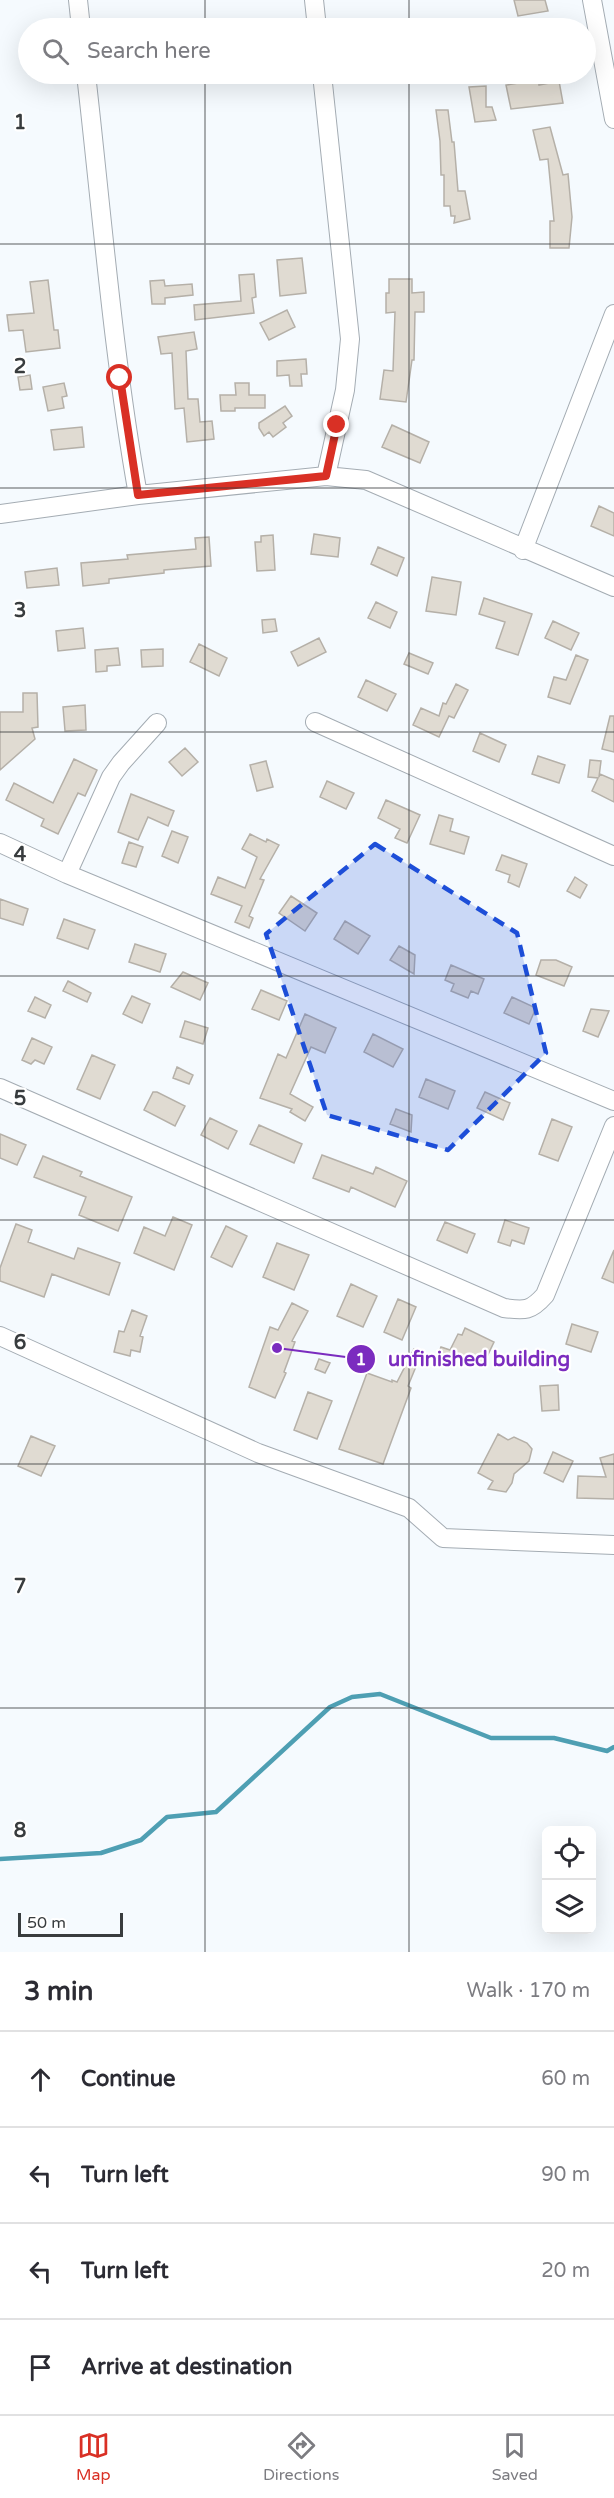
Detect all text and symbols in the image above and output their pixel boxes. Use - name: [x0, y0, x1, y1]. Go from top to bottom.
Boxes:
- search box: [18, 18, 596, 84]
- icon: search: [39, 35, 72, 68]
- text: Search here: [87, 38, 211, 64]
- text: 1: [14, 111, 26, 135]
- text: 2: [14, 355, 26, 379]
- route start: [106, 364, 132, 390]
- route end: [323, 411, 349, 437]
- text: 3: [14, 599, 26, 623]
- text: 4: [14, 843, 27, 867]
- text: 5: [14, 1087, 26, 1111]
- text: 6: [14, 1331, 26, 1355]
- callout: unfinished building: [346, 1340, 582, 1378]
- text: 1: [355, 1348, 367, 1370]
- text: unfinished building: [388, 1348, 570, 1372]
- text: 7: [14, 1575, 26, 1599]
- text: 8: [14, 1819, 26, 1843]
- map controls: [542, 1826, 596, 1934]
- button: locate: [542, 1826, 596, 1880]
- button: layers: [542, 1880, 596, 1934]
- scale bar: [18, 1910, 123, 1938]
- text: 50 m: [27, 1913, 66, 1933]
- text: 3 min: [24, 1976, 93, 2007]
- text: Walk · 170 m: [467, 1979, 590, 2003]
- icon: ahead: [24, 2063, 57, 2096]
- text: Continue: [81, 2066, 176, 2092]
- text: 60 m: [541, 2067, 590, 2091]
- icon: left: [24, 2159, 57, 2192]
- text: Turn left: [81, 2162, 169, 2188]
- text: 90 m: [541, 2163, 590, 2187]
- icon: left: [24, 2255, 57, 2288]
- text: Turn left: [81, 2258, 169, 2284]
- text: 20 m: [541, 2259, 590, 2283]
- icon: arrive: [24, 2351, 57, 2384]
- text: Arrive at destination: [81, 2354, 292, 2380]
- tab: Map: [76, 2429, 111, 2485]
- tab: Directions: [263, 2429, 339, 2485]
- tab: Saved: [492, 2429, 538, 2485]

